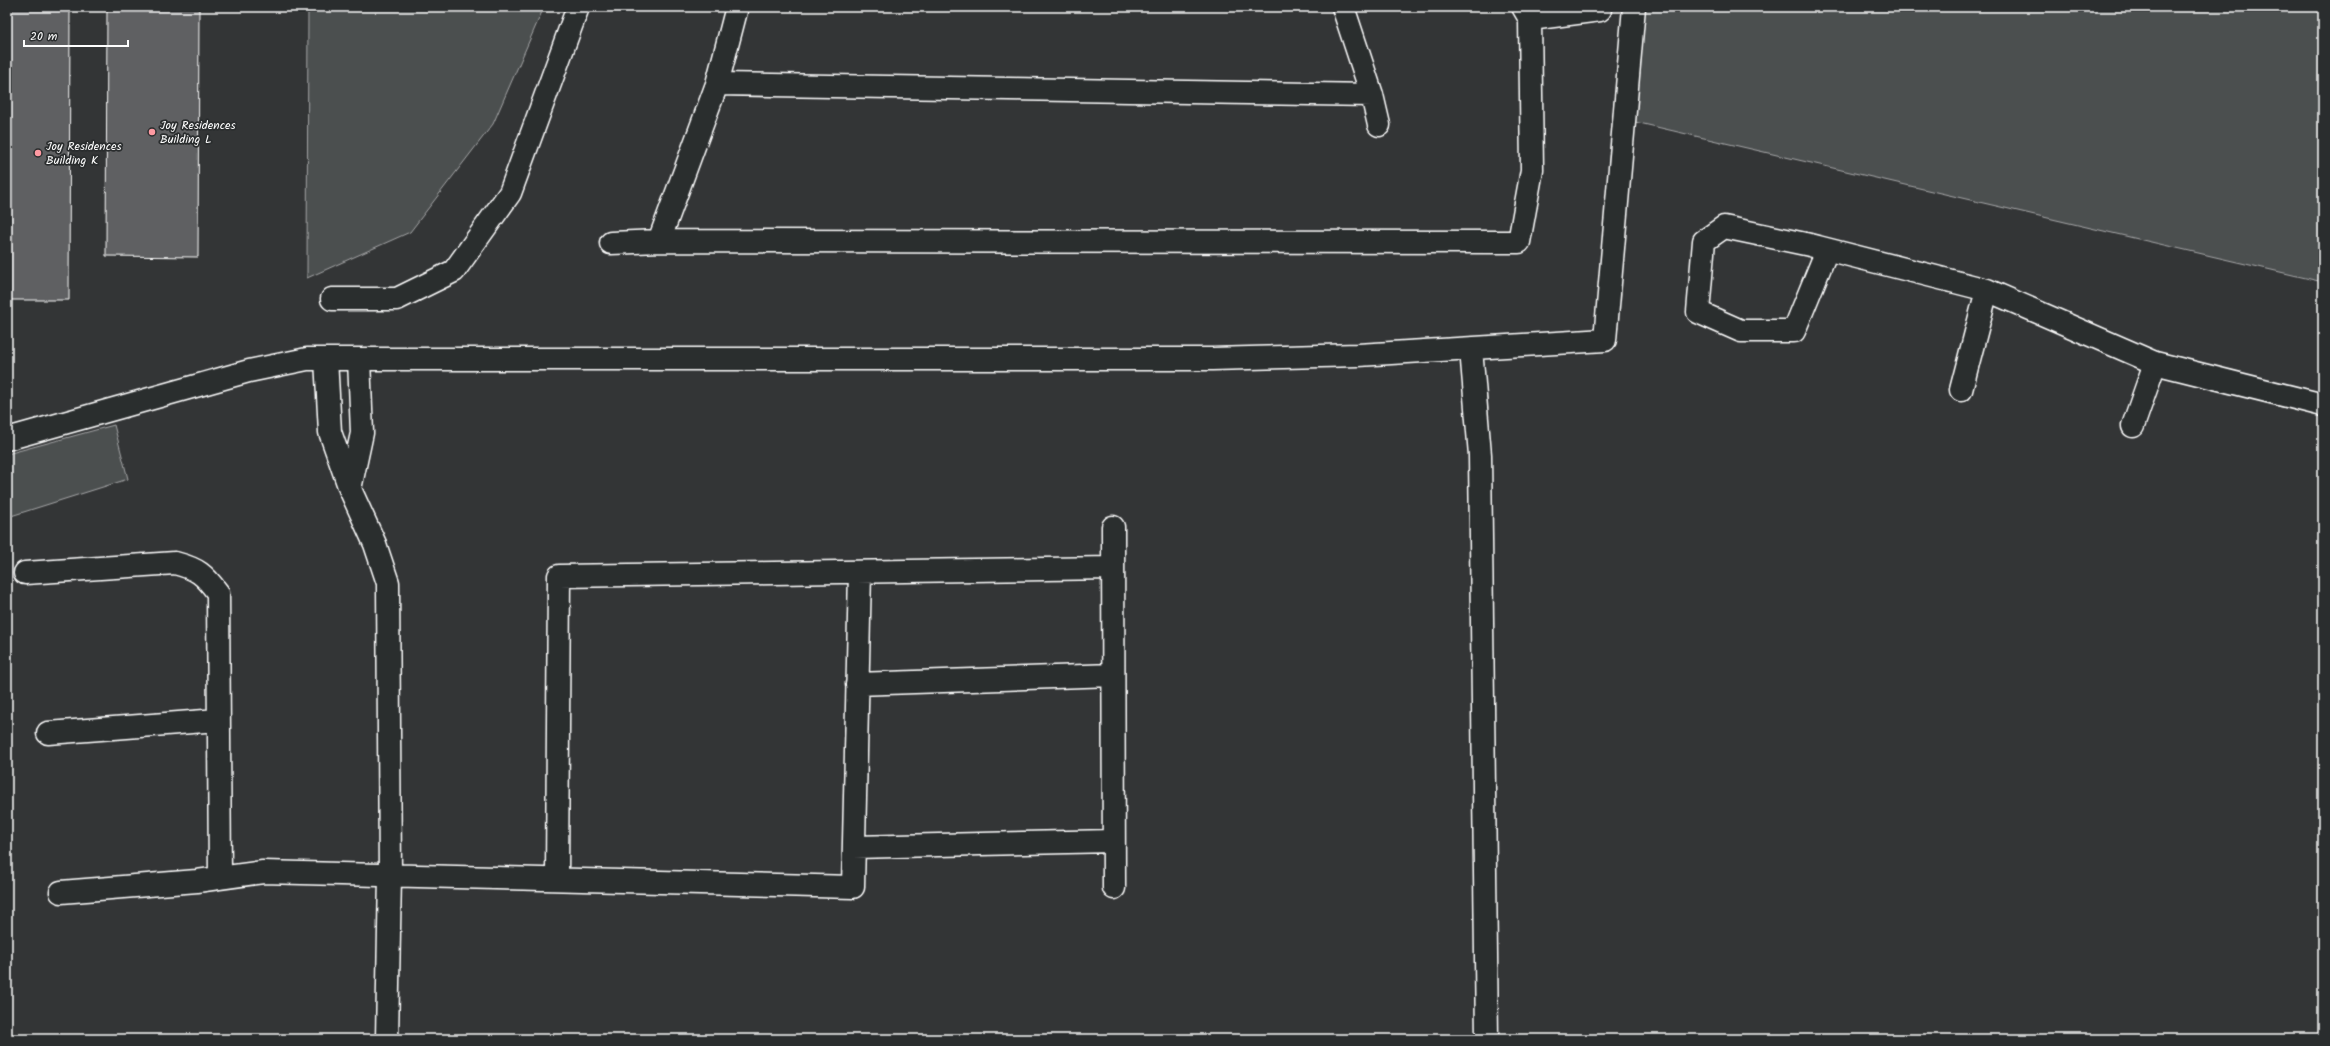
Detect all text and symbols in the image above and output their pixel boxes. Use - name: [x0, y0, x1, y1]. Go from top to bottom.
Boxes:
- scale bar: [24, 22, 128, 48]
- text: 20 m: [30, 27, 58, 46]
- place label: Joy Residences Building L: [160, 116, 236, 149]
- marker: Joy Residences Building L: [147, 127, 157, 137]
- place label: Joy Residences Building K: [46, 137, 122, 170]
- marker: Joy Residences Building K: [33, 148, 43, 158]

